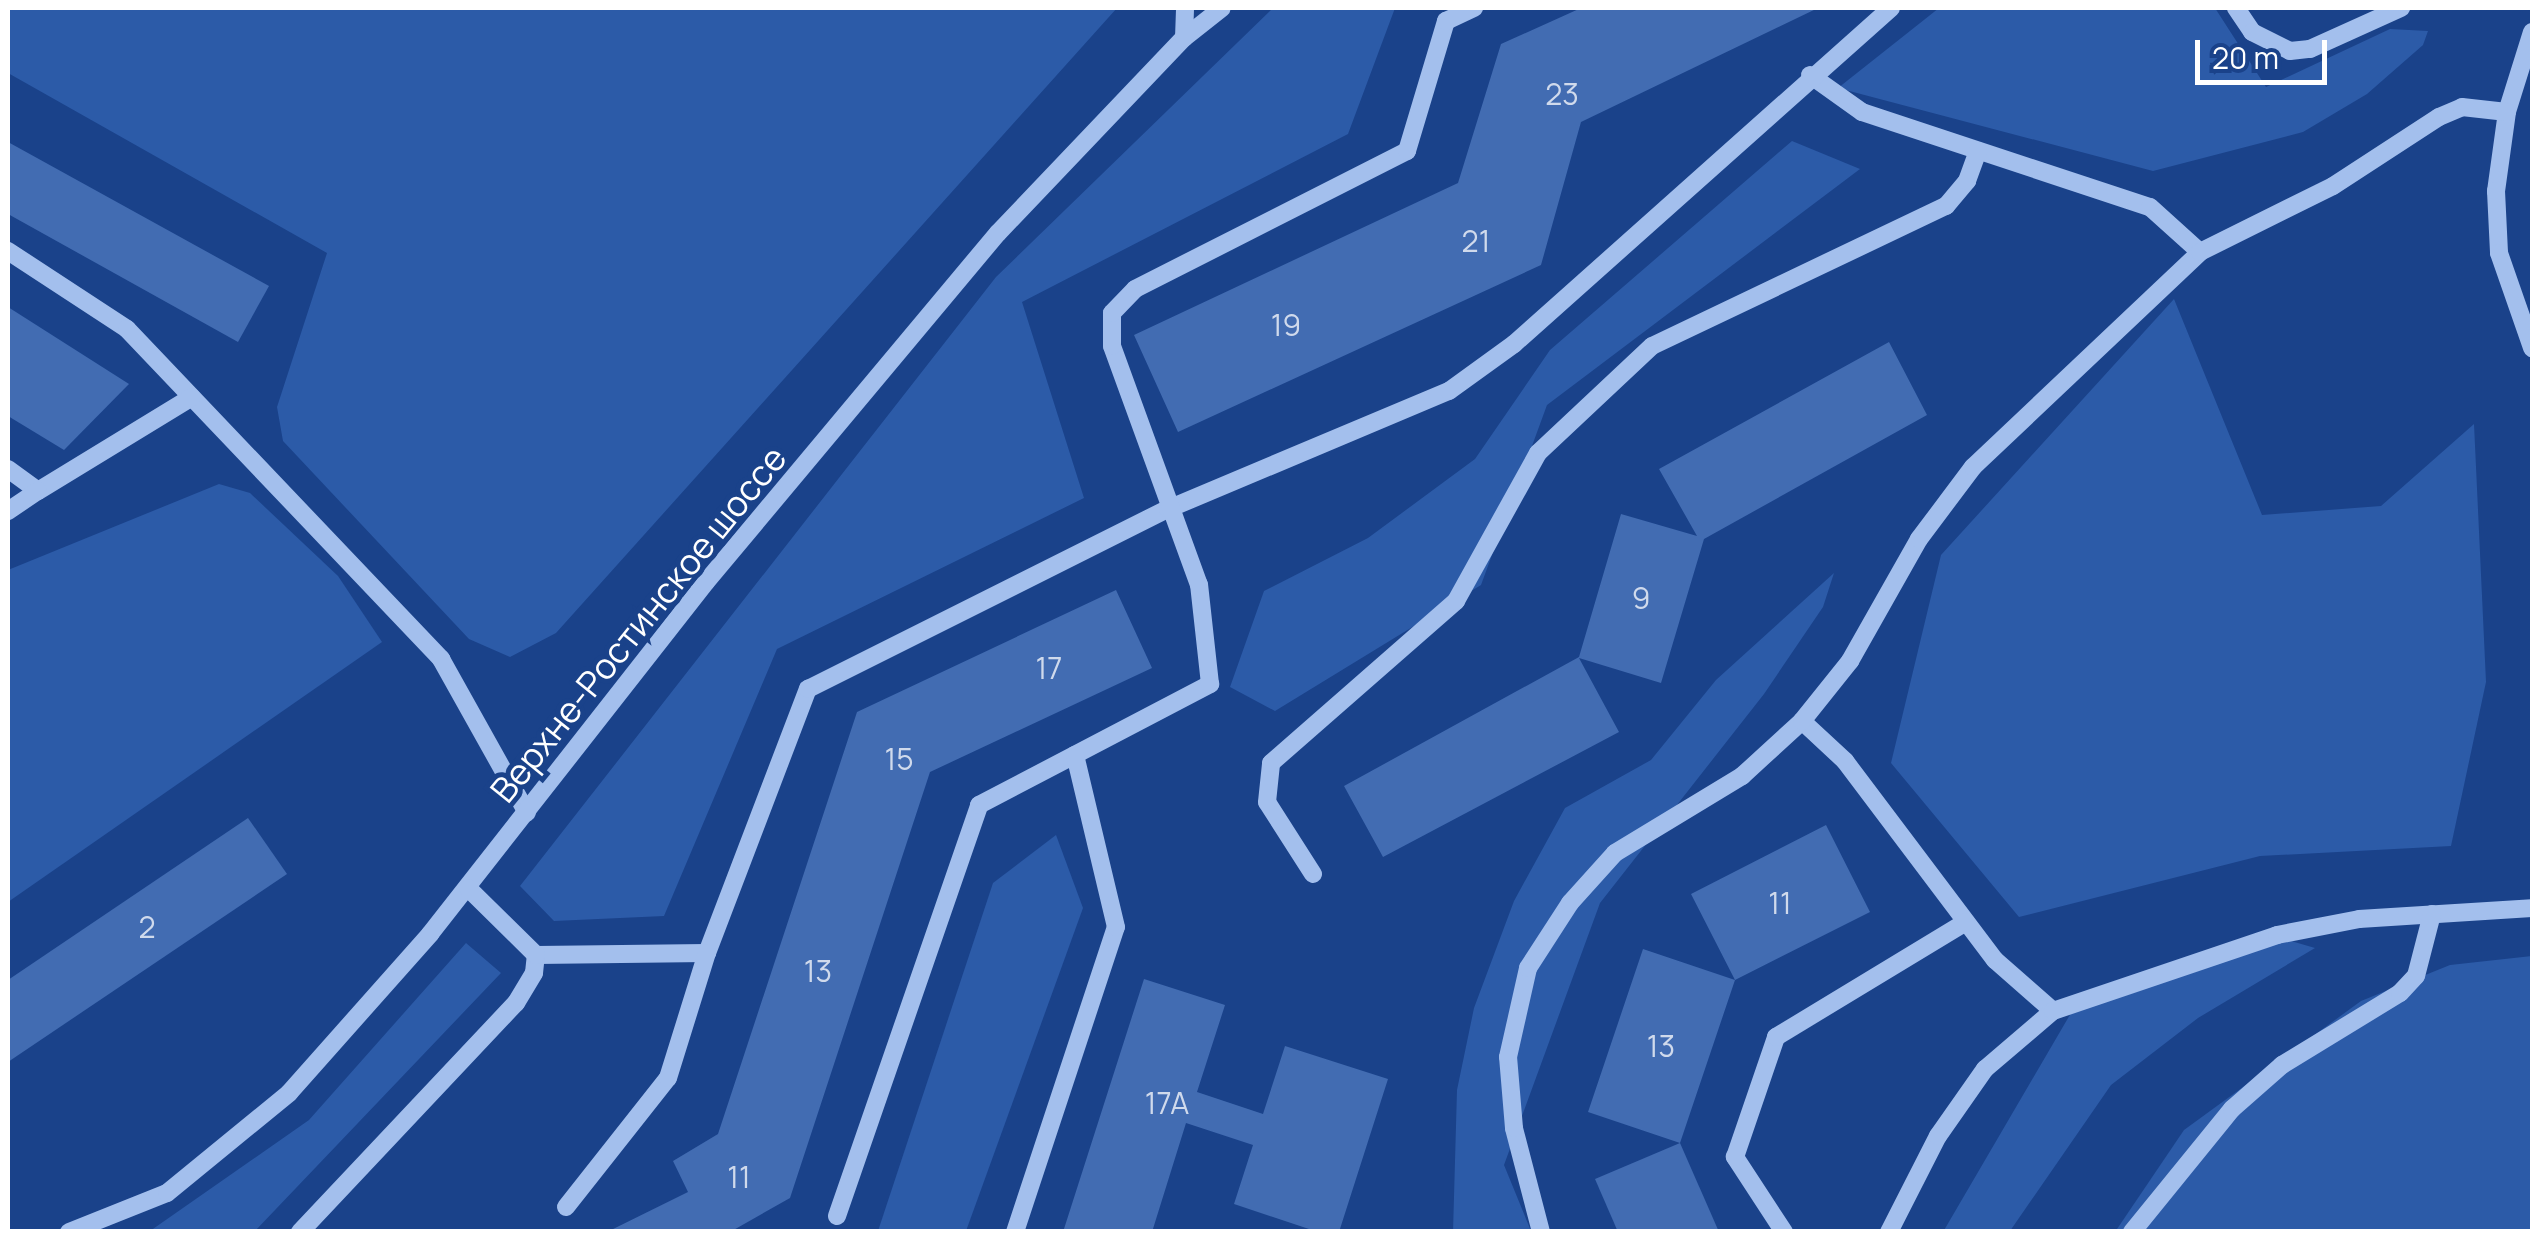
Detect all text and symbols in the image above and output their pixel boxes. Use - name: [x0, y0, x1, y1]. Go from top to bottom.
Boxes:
- scale bar: [2200, 20, 2332, 82]
- text: 20 m: [2212, 37, 2279, 78]
- house number: 23: [1545, 76, 1579, 112]
- house number: 21: [1462, 223, 1490, 259]
- house number: 19: [1271, 307, 1301, 343]
- street label: Верхне-Ростинское шоссе: [481, 438, 795, 810]
- house number: 9: [1632, 580, 1650, 616]
- house number: 17: [1036, 650, 1062, 686]
- house number: 15: [884, 741, 914, 777]
- house number: 11: [1768, 885, 1792, 921]
- house number: 2: [138, 909, 156, 945]
- house number: 13: [804, 953, 832, 989]
- house number: 13: [1647, 1028, 1675, 1064]
- house number: 17А: [1145, 1085, 1189, 1121]
- house number: 11: [727, 1159, 751, 1195]

